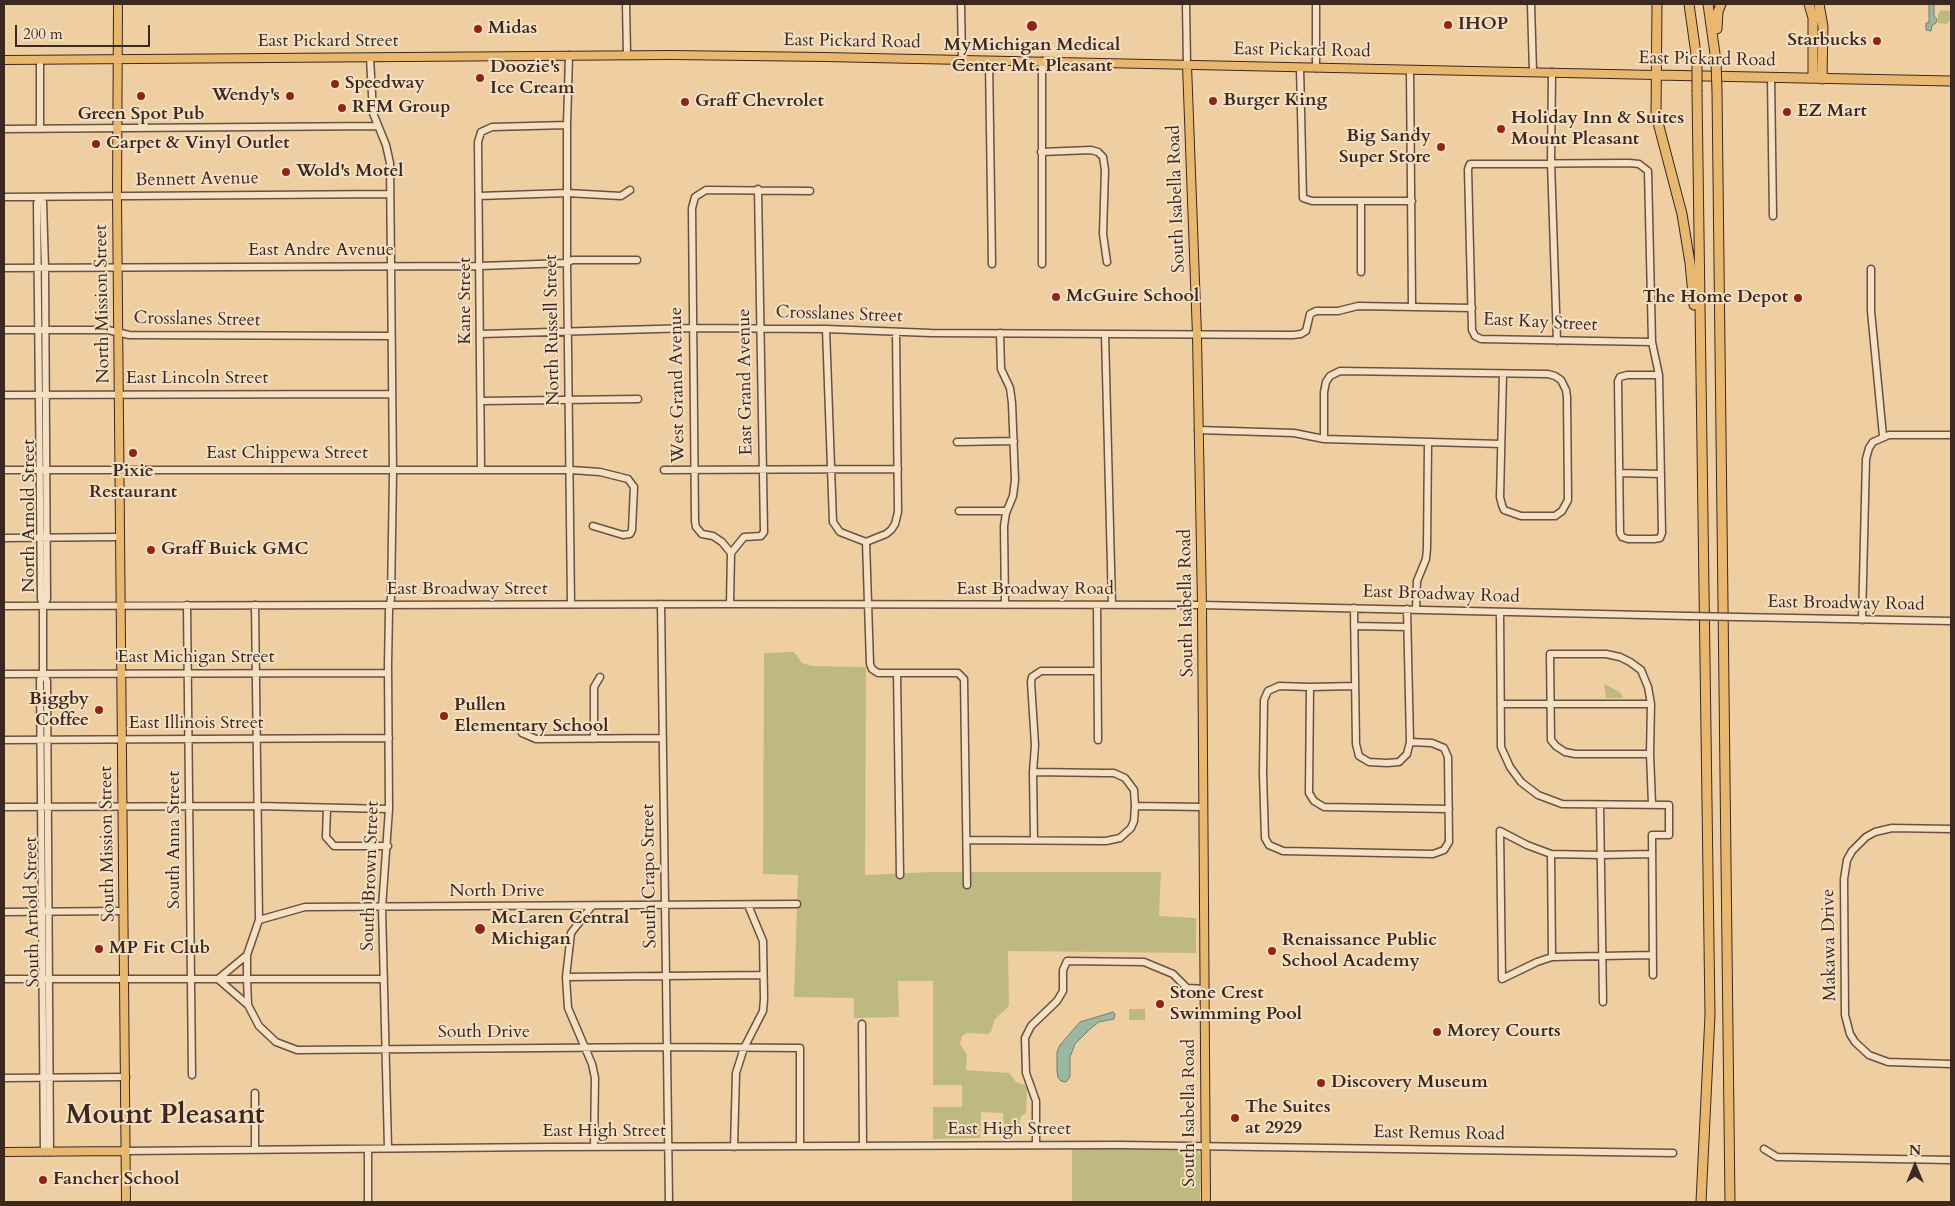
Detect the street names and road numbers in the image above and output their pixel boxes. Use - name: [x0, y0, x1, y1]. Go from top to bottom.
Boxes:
- street label: East Pickard Road: [783, 30, 921, 54]
- street label: East Pickard Street: [257, 31, 399, 53]
- street label: East Pickard Road: [1233, 39, 1371, 63]
- street label: East Pickard Road: [1638, 48, 1776, 72]
- street label: South Isabella Road: [1164, 125, 1190, 273]
- street label: Bennett Avenue: [135, 168, 259, 192]
- street label: North Mission Street: [91, 224, 115, 384]
- street label: East Andre Avenue: [248, 240, 394, 262]
- street label: North Russell Street: [541, 254, 565, 406]
- street label: Kane Street: [455, 257, 477, 345]
- street label: Crosslanes Street: [775, 302, 903, 328]
- street label: West Grand Avenue: [666, 307, 690, 463]
- street label: Crosslanes Street: [133, 308, 261, 332]
- street label: East Grand Avenue: [734, 308, 758, 456]
- street label: East Kay Street: [1482, 309, 1598, 337]
- street label: East Lincoln Street: [126, 368, 268, 390]
- street label: North Arnold Street: [19, 439, 41, 593]
- street label: East Chippewa Street: [206, 443, 368, 465]
- street label: South Isabella Road: [1175, 529, 1199, 677]
- street label: East Broadway Street: [386, 579, 548, 601]
- street label: East Broadway Road: [956, 579, 1114, 601]
- street label: East Broadway Road: [1362, 581, 1520, 609]
- street label: East Broadway Road: [1767, 592, 1925, 616]
- street label: East Michigan Street: [118, 647, 274, 669]
- street label: East Illinois Street: [129, 713, 263, 735]
- street label: South Mission Street: [96, 766, 120, 922]
- street label: South Anna Street: [164, 771, 186, 909]
- street label: South Brown Street: [358, 800, 384, 952]
- street label: South Crapo Street: [638, 804, 662, 948]
- street label: South Arnold Street: [21, 836, 45, 988]
- street label: North Drive: [449, 881, 545, 903]
- street label: Makawa Drive: [1818, 888, 1842, 1002]
- street label: South Drive: [438, 1022, 530, 1044]
- street label: South Isabella Road: [1179, 1039, 1201, 1187]
- street label: East High Street: [947, 1119, 1071, 1141]
- street label: East High Street: [542, 1121, 666, 1143]
- street label: East Remus Road: [1373, 1122, 1505, 1146]

